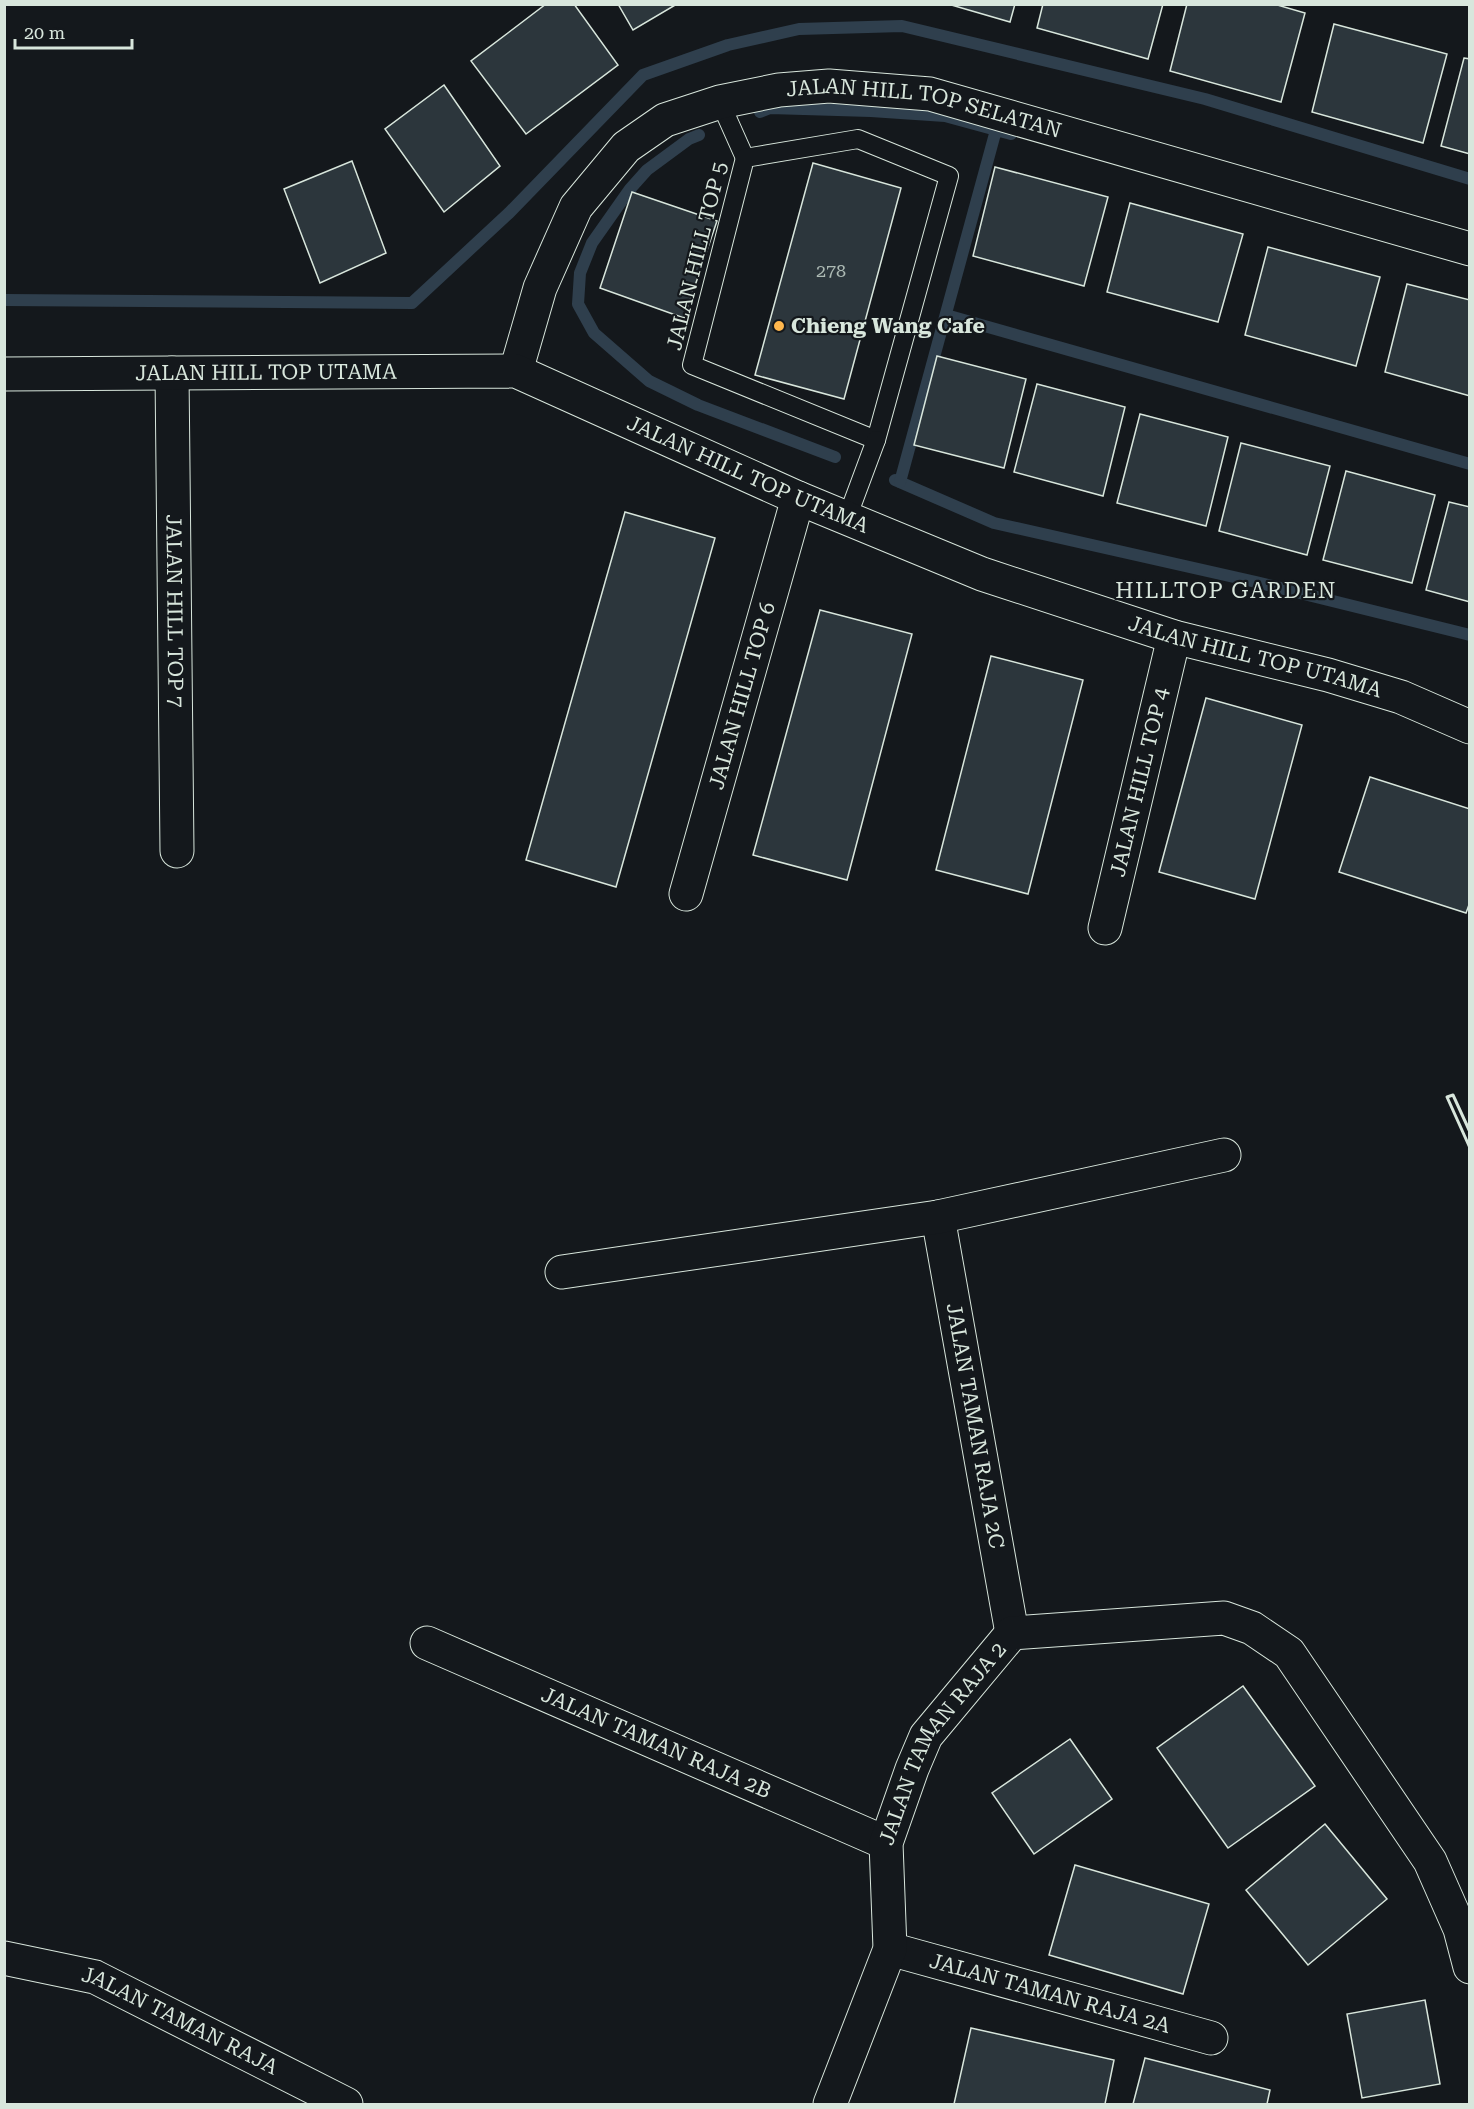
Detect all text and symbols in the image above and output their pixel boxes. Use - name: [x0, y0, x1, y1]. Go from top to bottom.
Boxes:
- scale bar: [15, 12, 132, 50]
- text: 20 m: [24, 22, 65, 43]
- street label: JALAN HILL TOP SELATAN: [785, 74, 1064, 143]
- street label: JALAN HILL TOP 5: [662, 159, 732, 353]
- house number: 278: [816, 260, 846, 281]
- place label: Chieng Wang Cafe: [791, 314, 985, 338]
- marker: Chieng Wang Cafe: [772, 319, 786, 333]
- street label: JALAN HILL TOP UTAMA: [135, 360, 397, 385]
- street label: JALAN HILL TOP UTAMA: [623, 411, 873, 538]
- street label: JALAN HILL TOP 7: [161, 514, 188, 708]
- district label: HILLTOP GARDEN: [1115, 578, 1337, 603]
- street label: JALAN HILL TOP 6: [704, 599, 780, 792]
- street label: JALAN HILL TOP UTAMA: [1125, 611, 1385, 703]
- street label: JALAN HILL TOP 4: [1106, 685, 1174, 879]
- street label: JALAN TAMAN RAJA 2C: [942, 1301, 1009, 1550]
- street label: JALAN TAMAN RAJA 2: [874, 1637, 1011, 1848]
- street label: JALAN TAMAN RAJA 2B: [538, 1682, 775, 1803]
- street label: JALAN TAMAN RAJA 2A: [927, 1949, 1173, 2038]
- street label: JALAN TAMAN RAJA: [79, 1963, 282, 2080]

